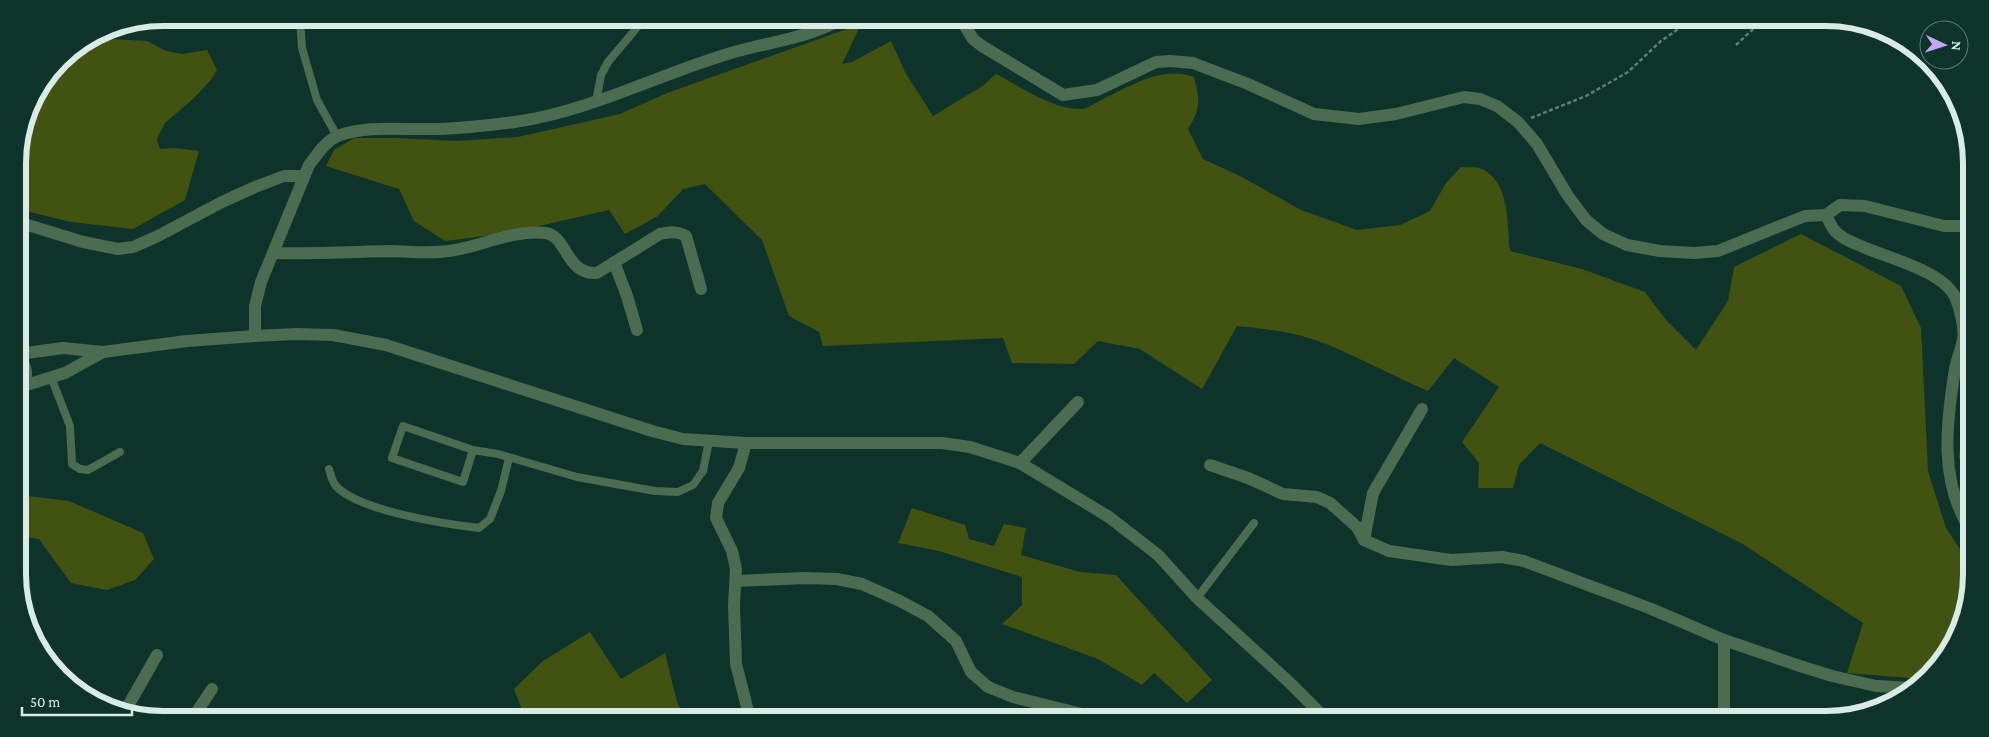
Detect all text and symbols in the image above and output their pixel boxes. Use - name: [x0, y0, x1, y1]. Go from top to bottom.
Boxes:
- north arrow: [1919, 20, 1969, 70]
- text: N: [1949, 41, 1965, 52]
- scale bar: [22, 684, 132, 716]
- text: 50 m: [30, 694, 60, 710]

